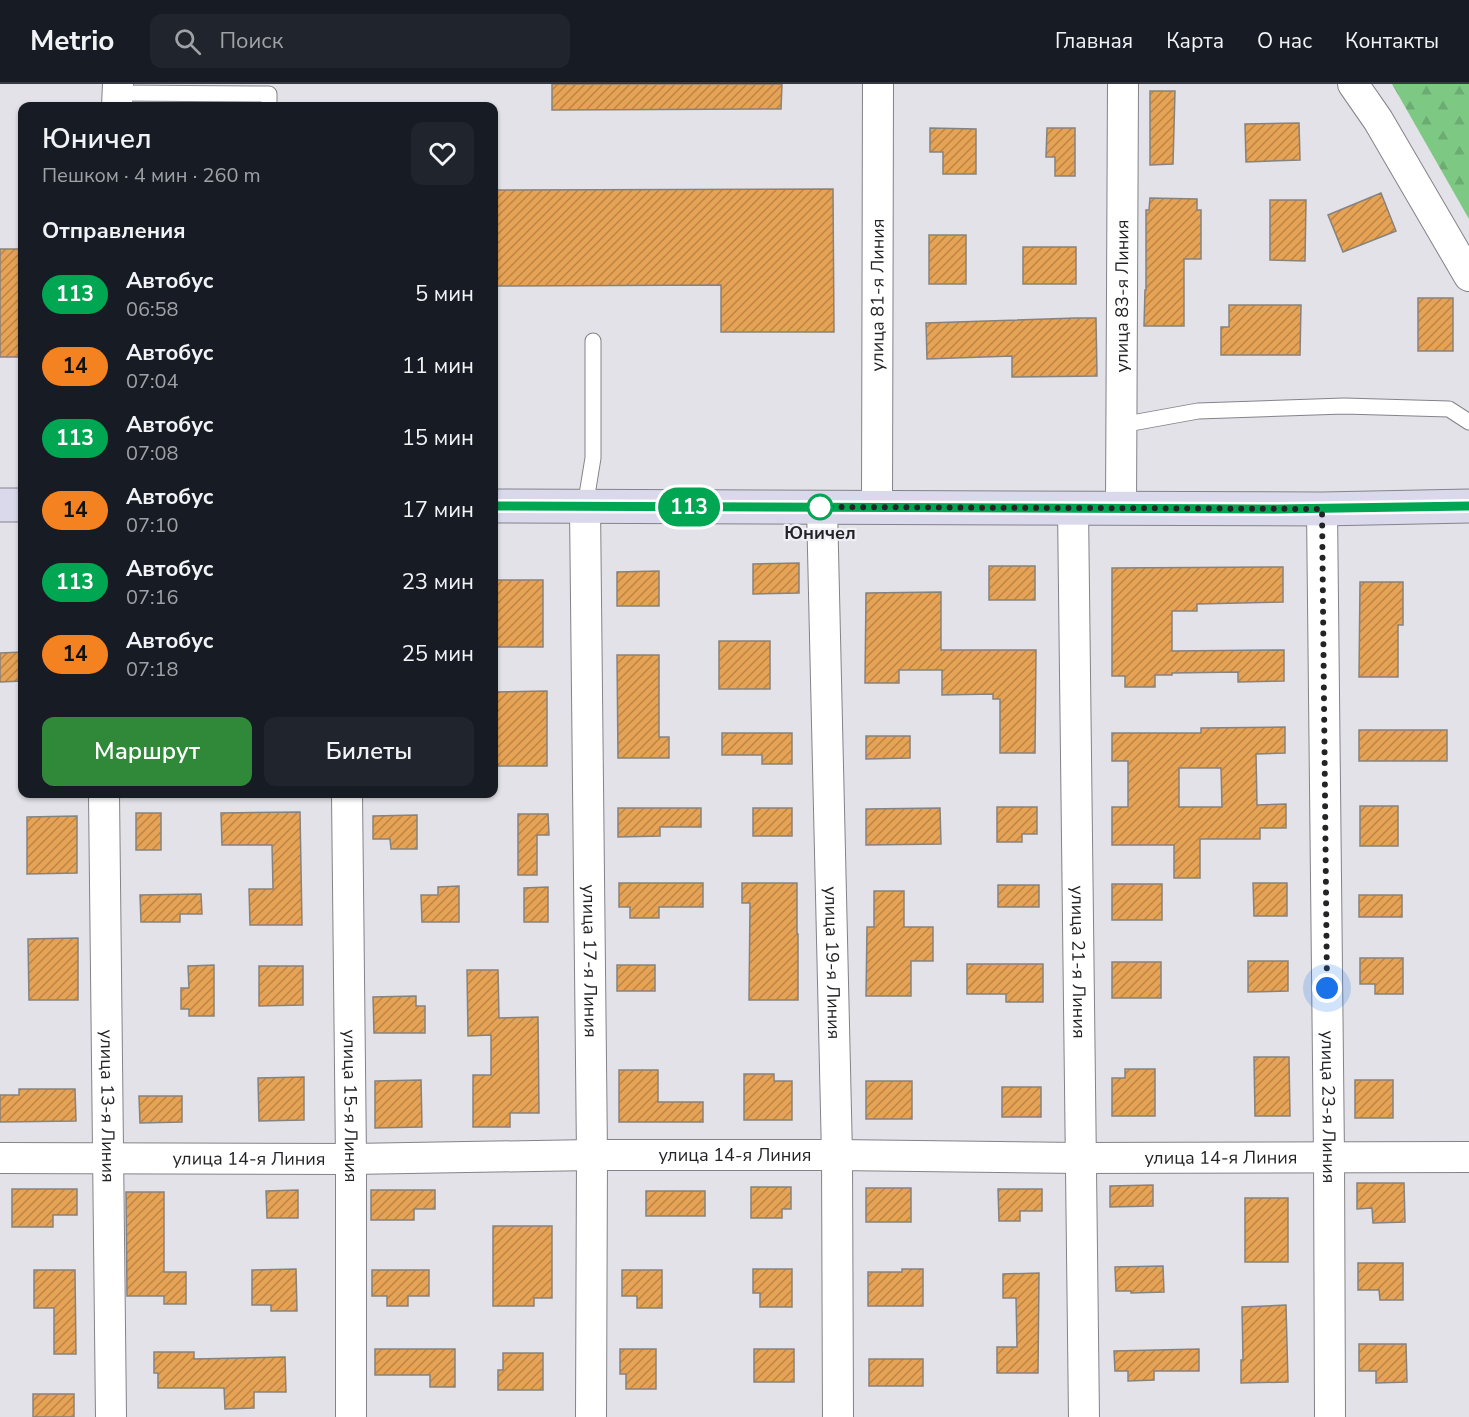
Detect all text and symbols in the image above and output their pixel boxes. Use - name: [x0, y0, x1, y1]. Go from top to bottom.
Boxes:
- search box: [150, 14, 570, 68]
- text: Metrio: [30, 22, 114, 60]
- icon: search: [171, 25, 204, 58]
- text: Поиск: [219, 26, 283, 56]
- text: Главная: [1055, 27, 1133, 55]
- text: Карта: [1166, 27, 1224, 55]
- text: О нас: [1257, 27, 1312, 55]
- text: Контакты: [1345, 27, 1439, 55]
- text: Юничел: [42, 120, 152, 158]
- button: heart: [411, 122, 474, 185]
- text: Пешком · 4 мин · 260 m: [42, 162, 261, 189]
- text: Отправления: [42, 216, 186, 246]
- street label: улица 81-я Линия: [865, 218, 890, 372]
- street label: улица 83-я Линия: [1110, 219, 1134, 373]
- text: Автобус: [126, 266, 214, 296]
- text: 5 мин: [415, 279, 474, 309]
- text: 113: [56, 280, 94, 308]
- text: 06:58: [126, 296, 179, 323]
- text: Автобус: [126, 338, 214, 368]
- text: 11 мин: [402, 351, 474, 381]
- text: 14: [62, 352, 88, 380]
- text: 07:04: [126, 368, 179, 395]
- text: Автобус: [126, 410, 214, 440]
- text: 15 мин: [402, 423, 474, 453]
- text: 113: [56, 424, 94, 452]
- text: 07:08: [126, 440, 179, 467]
- text: Автобус: [126, 482, 214, 512]
- line badge: 113: [654, 488, 724, 526]
- text: 113: [670, 493, 708, 521]
- marker: Юничел: [807, 494, 833, 520]
- text: 17 мин: [402, 495, 474, 525]
- text: 14: [62, 496, 88, 524]
- text: 07:10: [126, 512, 179, 539]
- place label: Юничел: [784, 521, 856, 545]
- text: Автобус: [126, 554, 214, 584]
- text: 23 мин: [402, 567, 474, 597]
- text: 113: [56, 568, 94, 596]
- text: 07:16: [126, 584, 179, 611]
- text: Автобус: [126, 626, 214, 656]
- text: 25 мин: [402, 639, 474, 669]
- text: 14: [62, 640, 88, 668]
- text: 07:18: [126, 656, 179, 683]
- button: Маршрут: [42, 717, 252, 786]
- button: Билеты: [264, 717, 474, 786]
- street label: улица 17-я Линия: [577, 884, 603, 1038]
- street label: улица 21-я Линия: [1066, 885, 1091, 1039]
- street label: улица 19-я Линия: [819, 886, 846, 1040]
- your location: [1312, 973, 1342, 1003]
- street label: улица 13-я Линия: [95, 1029, 120, 1183]
- street label: улица 15-я Линия: [338, 1029, 363, 1183]
- street label: улица 23-я Линия: [1316, 1030, 1341, 1184]
- street label: улица 14-я Линия: [658, 1143, 812, 1167]
- street label: улица 14-я Линия: [1144, 1145, 1298, 1170]
- street label: улица 14-я Линия: [172, 1146, 326, 1171]

